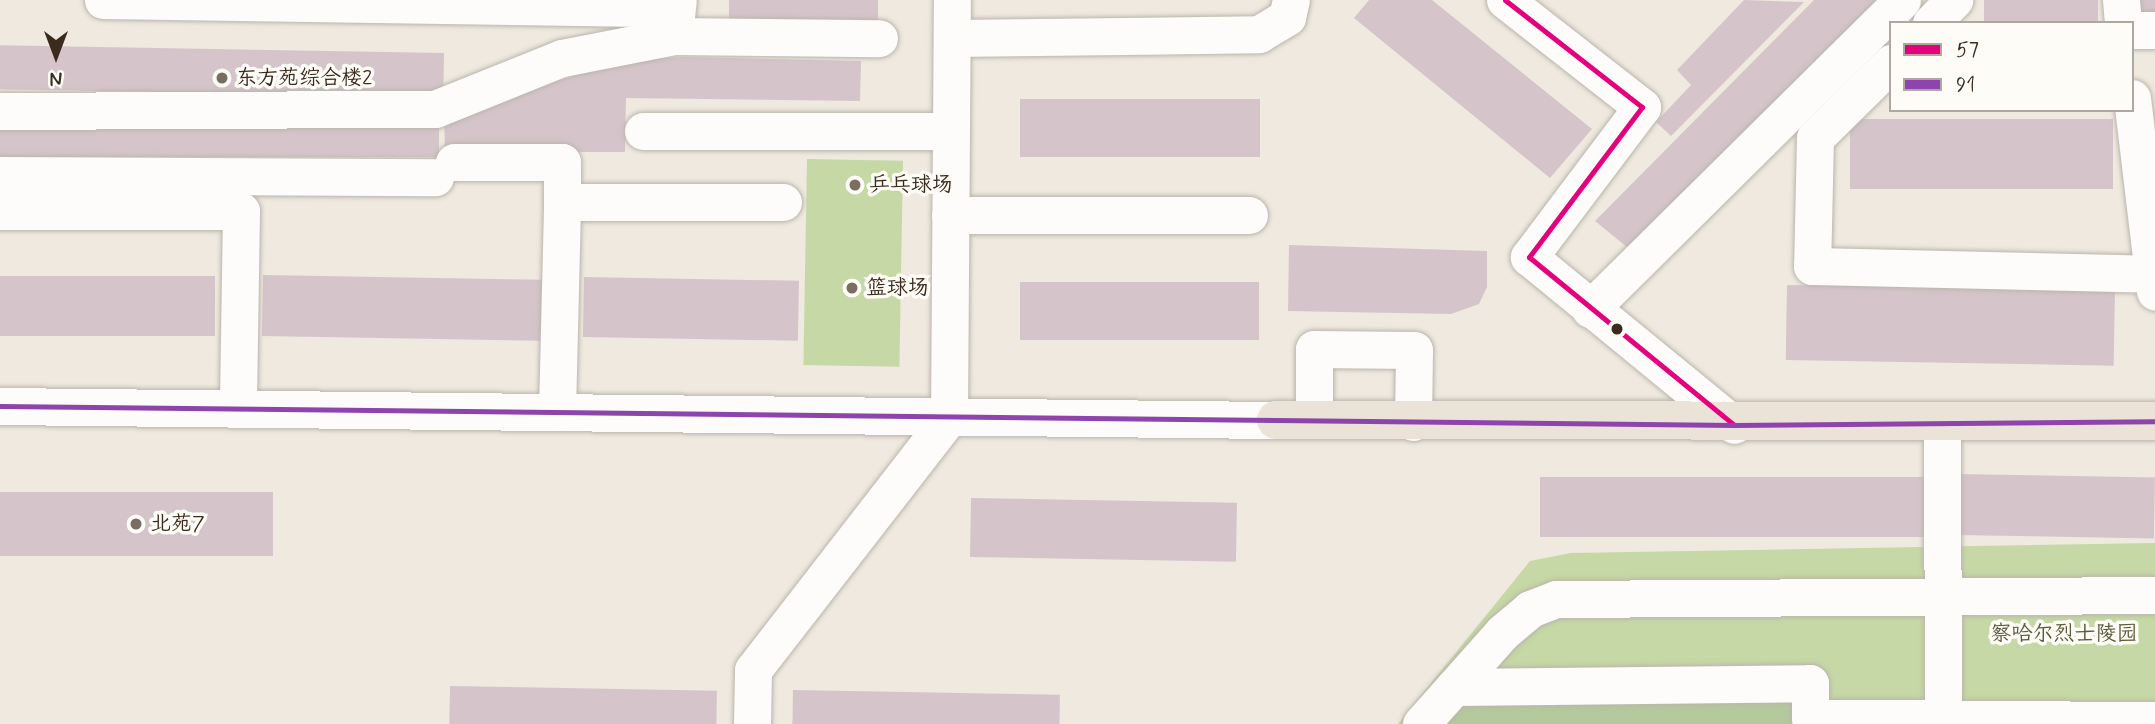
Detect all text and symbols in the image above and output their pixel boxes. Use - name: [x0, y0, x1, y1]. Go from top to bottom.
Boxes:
- north arrow: [21, 21, 91, 91]
- legend: [1889, 21, 2134, 112]
- text: 57: [1956, 36, 1979, 64]
- text: N: [50, 65, 62, 90]
- place label: 东方苑综合楼2: [236, 65, 372, 91]
- marker: 东方苑综合楼2: [214, 70, 230, 86]
- text: 91: [1956, 71, 1975, 99]
- place label: 乒乓球场: [869, 172, 953, 198]
- marker: 乒乓球场: [847, 177, 863, 193]
- place label: 篮球场: [866, 275, 929, 301]
- marker: 篮球场: [844, 280, 860, 296]
- unlabelled marker: [1610, 322, 1624, 336]
- place label: 北苑7: [150, 511, 205, 537]
- marker: 北苑7: [128, 516, 144, 532]
- park label: 察哈尔烈士陵园: [1991, 621, 2137, 647]

